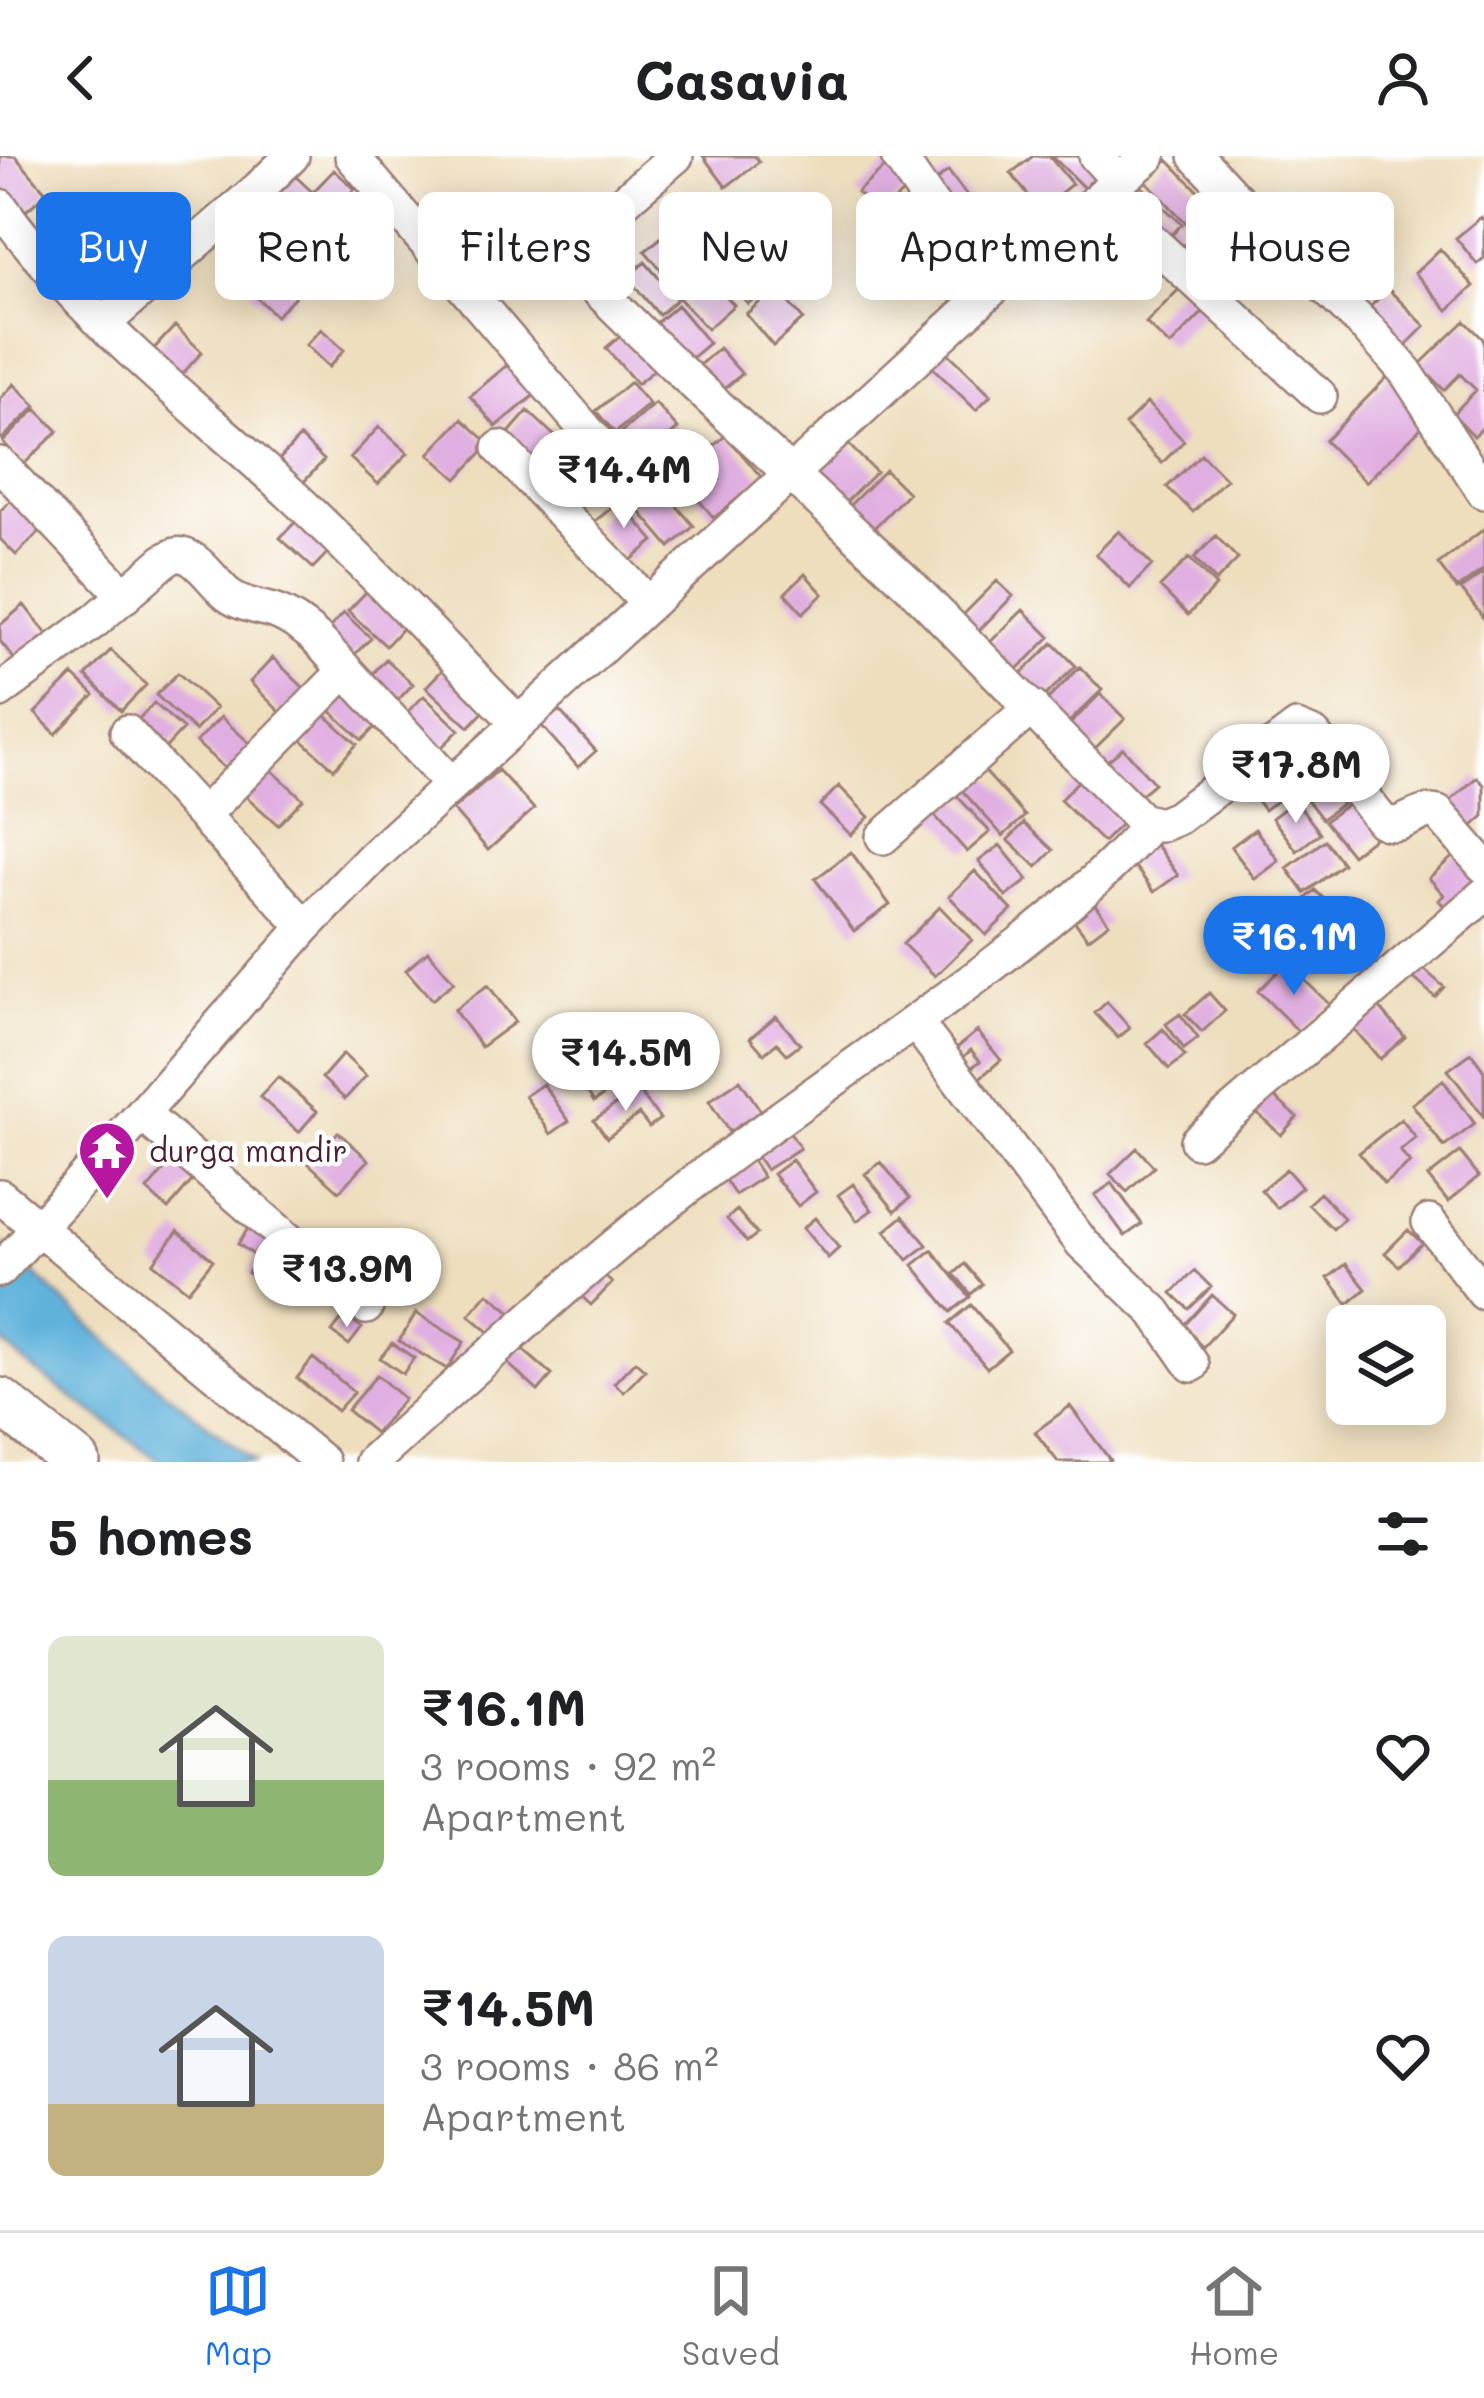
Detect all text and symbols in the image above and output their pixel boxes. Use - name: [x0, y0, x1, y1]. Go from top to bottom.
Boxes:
- text: Casavia: [635, 43, 849, 114]
- icon: back: [48, 45, 114, 111]
- icon: person: [1370, 45, 1436, 111]
- chip: Buy: [36, 192, 191, 300]
- chip: Rent: [215, 192, 394, 300]
- chip: Filters: [418, 192, 635, 300]
- chip: New: [659, 192, 832, 300]
- chip: Apartment: [856, 192, 1162, 300]
- chip: House: [1186, 192, 1394, 300]
- pin: ₹14.4M: [526, 429, 722, 531]
- text: ₹14.4M: [556, 442, 692, 493]
- pin: ₹17.8M: [1198, 724, 1394, 826]
- text: ₹17.8M: [1230, 737, 1362, 788]
- pin: ₹16.1M: [1196, 896, 1392, 998]
- text: ₹16.1M: [1230, 909, 1358, 960]
- pin: ₹14.5M: [528, 1012, 724, 1114]
- text: ₹14.5M: [559, 1025, 693, 1076]
- temple icon: durga mandir: [76, 1119, 138, 1201]
- place label: durga mandir: [149, 1130, 348, 1170]
- pin: ₹13.9M: [249, 1228, 445, 1330]
- text: ₹13.9M: [280, 1241, 414, 1292]
- map controls: [1326, 1305, 1446, 1425]
- button: layers: [1326, 1305, 1446, 1425]
- text: 5 homes: [48, 1501, 253, 1568]
- icon: filters: [1370, 1501, 1436, 1567]
- text: ₹16.1M: [420, 1672, 587, 1739]
- icon: home: [144, 1684, 288, 1828]
- icon: heart: [1370, 1723, 1436, 1789]
- text: 3 rooms · 92 m²: [420, 1739, 716, 1790]
- text: Apartment: [420, 1790, 626, 1841]
- text: ₹14.5M: [420, 1972, 595, 2039]
- icon: home: [144, 1984, 288, 2128]
- icon: heart: [1370, 2023, 1436, 2089]
- text: 3 rooms · 86 m²: [420, 2039, 719, 2090]
- text: Apartment: [420, 2090, 626, 2141]
- tab: Map: [205, 2258, 272, 2373]
- tab: Saved: [682, 2258, 780, 2373]
- tab: Home: [1189, 2258, 1279, 2373]

